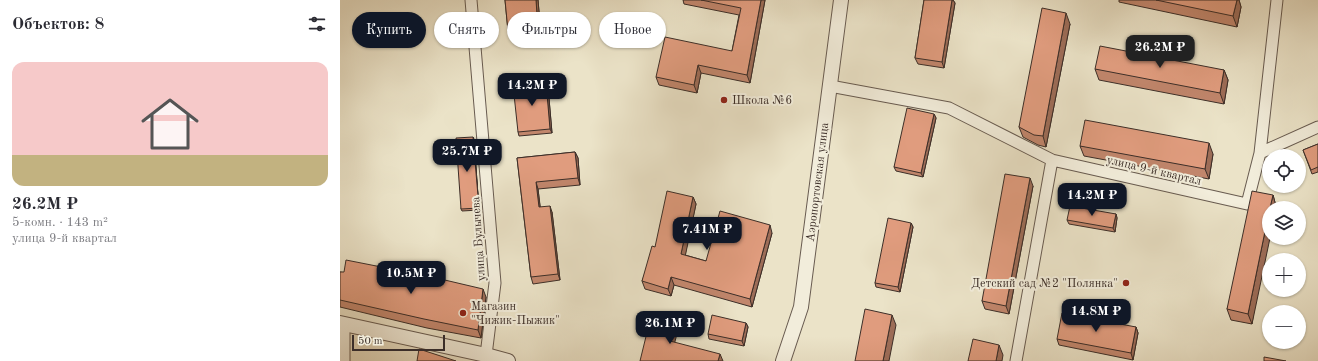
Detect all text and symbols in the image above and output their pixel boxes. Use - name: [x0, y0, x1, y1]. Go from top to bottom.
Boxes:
- chip: Купить: [352, 12, 426, 48]
- chip: Снять: [434, 12, 499, 48]
- chip: Фильтры: [507, 12, 591, 48]
- chip: Новое: [599, 12, 666, 48]
- icon: filters: [306, 13, 328, 35]
- text: Объектов: 8: [12, 16, 104, 33]
- pin: 26.2M ₽: [1123, 35, 1197, 69]
- text: 26.2M ₽: [1135, 41, 1185, 54]
- pin: 14.2M ₽: [495, 73, 569, 107]
- text: 14.2M ₽: [507, 79, 557, 92]
- icon: home: [134, 88, 206, 160]
- marker: Школа №6: [719, 95, 729, 105]
- place label: Школа №6: [732, 95, 792, 107]
- street label: Аэропортовская улица: [805, 122, 831, 243]
- pin: 25.7M ₽: [430, 139, 504, 173]
- text: 25.7M ₽: [442, 145, 492, 158]
- map controls: [1262, 149, 1306, 349]
- button: locate: [1262, 149, 1306, 193]
- street label: улица 9-й квартал: [1105, 154, 1202, 188]
- pin: 14.2M ₽: [1055, 183, 1129, 217]
- text: 14.2M ₽: [1067, 189, 1117, 202]
- text: 26.2M ₽: [12, 196, 78, 213]
- street label: улица Булычева: [470, 196, 488, 282]
- button: layers: [1262, 201, 1306, 245]
- text: 5-комн. · 143 m²: [12, 216, 108, 229]
- pin: 7.41M ₽: [670, 217, 744, 251]
- text: 7.41M ₽: [682, 223, 732, 236]
- text: улица 9-й квартал: [12, 232, 117, 245]
- button: +: [1262, 253, 1306, 297]
- pin: 10.5M ₽: [374, 261, 448, 295]
- text: 10.5M ₽: [386, 267, 436, 280]
- place label: Детский сад №2 "Полянка": [971, 278, 1118, 290]
- marker: Детский сад №2 "Полянка": [1121, 278, 1131, 288]
- pin: 14.8M ₽: [1059, 299, 1133, 333]
- place label: Магазин "Чижик-Пыжик": [471, 301, 560, 327]
- text: 14.8M ₽: [1071, 305, 1121, 318]
- button: −: [1262, 305, 1306, 349]
- marker: Магазин "Чижик-Пыжик": [458, 308, 468, 318]
- pin: 26.1M ₽: [633, 311, 707, 345]
- text: 26.1M ₽: [645, 317, 695, 330]
- scale bar: [352, 333, 445, 352]
- text: 50 m: [358, 336, 383, 347]

